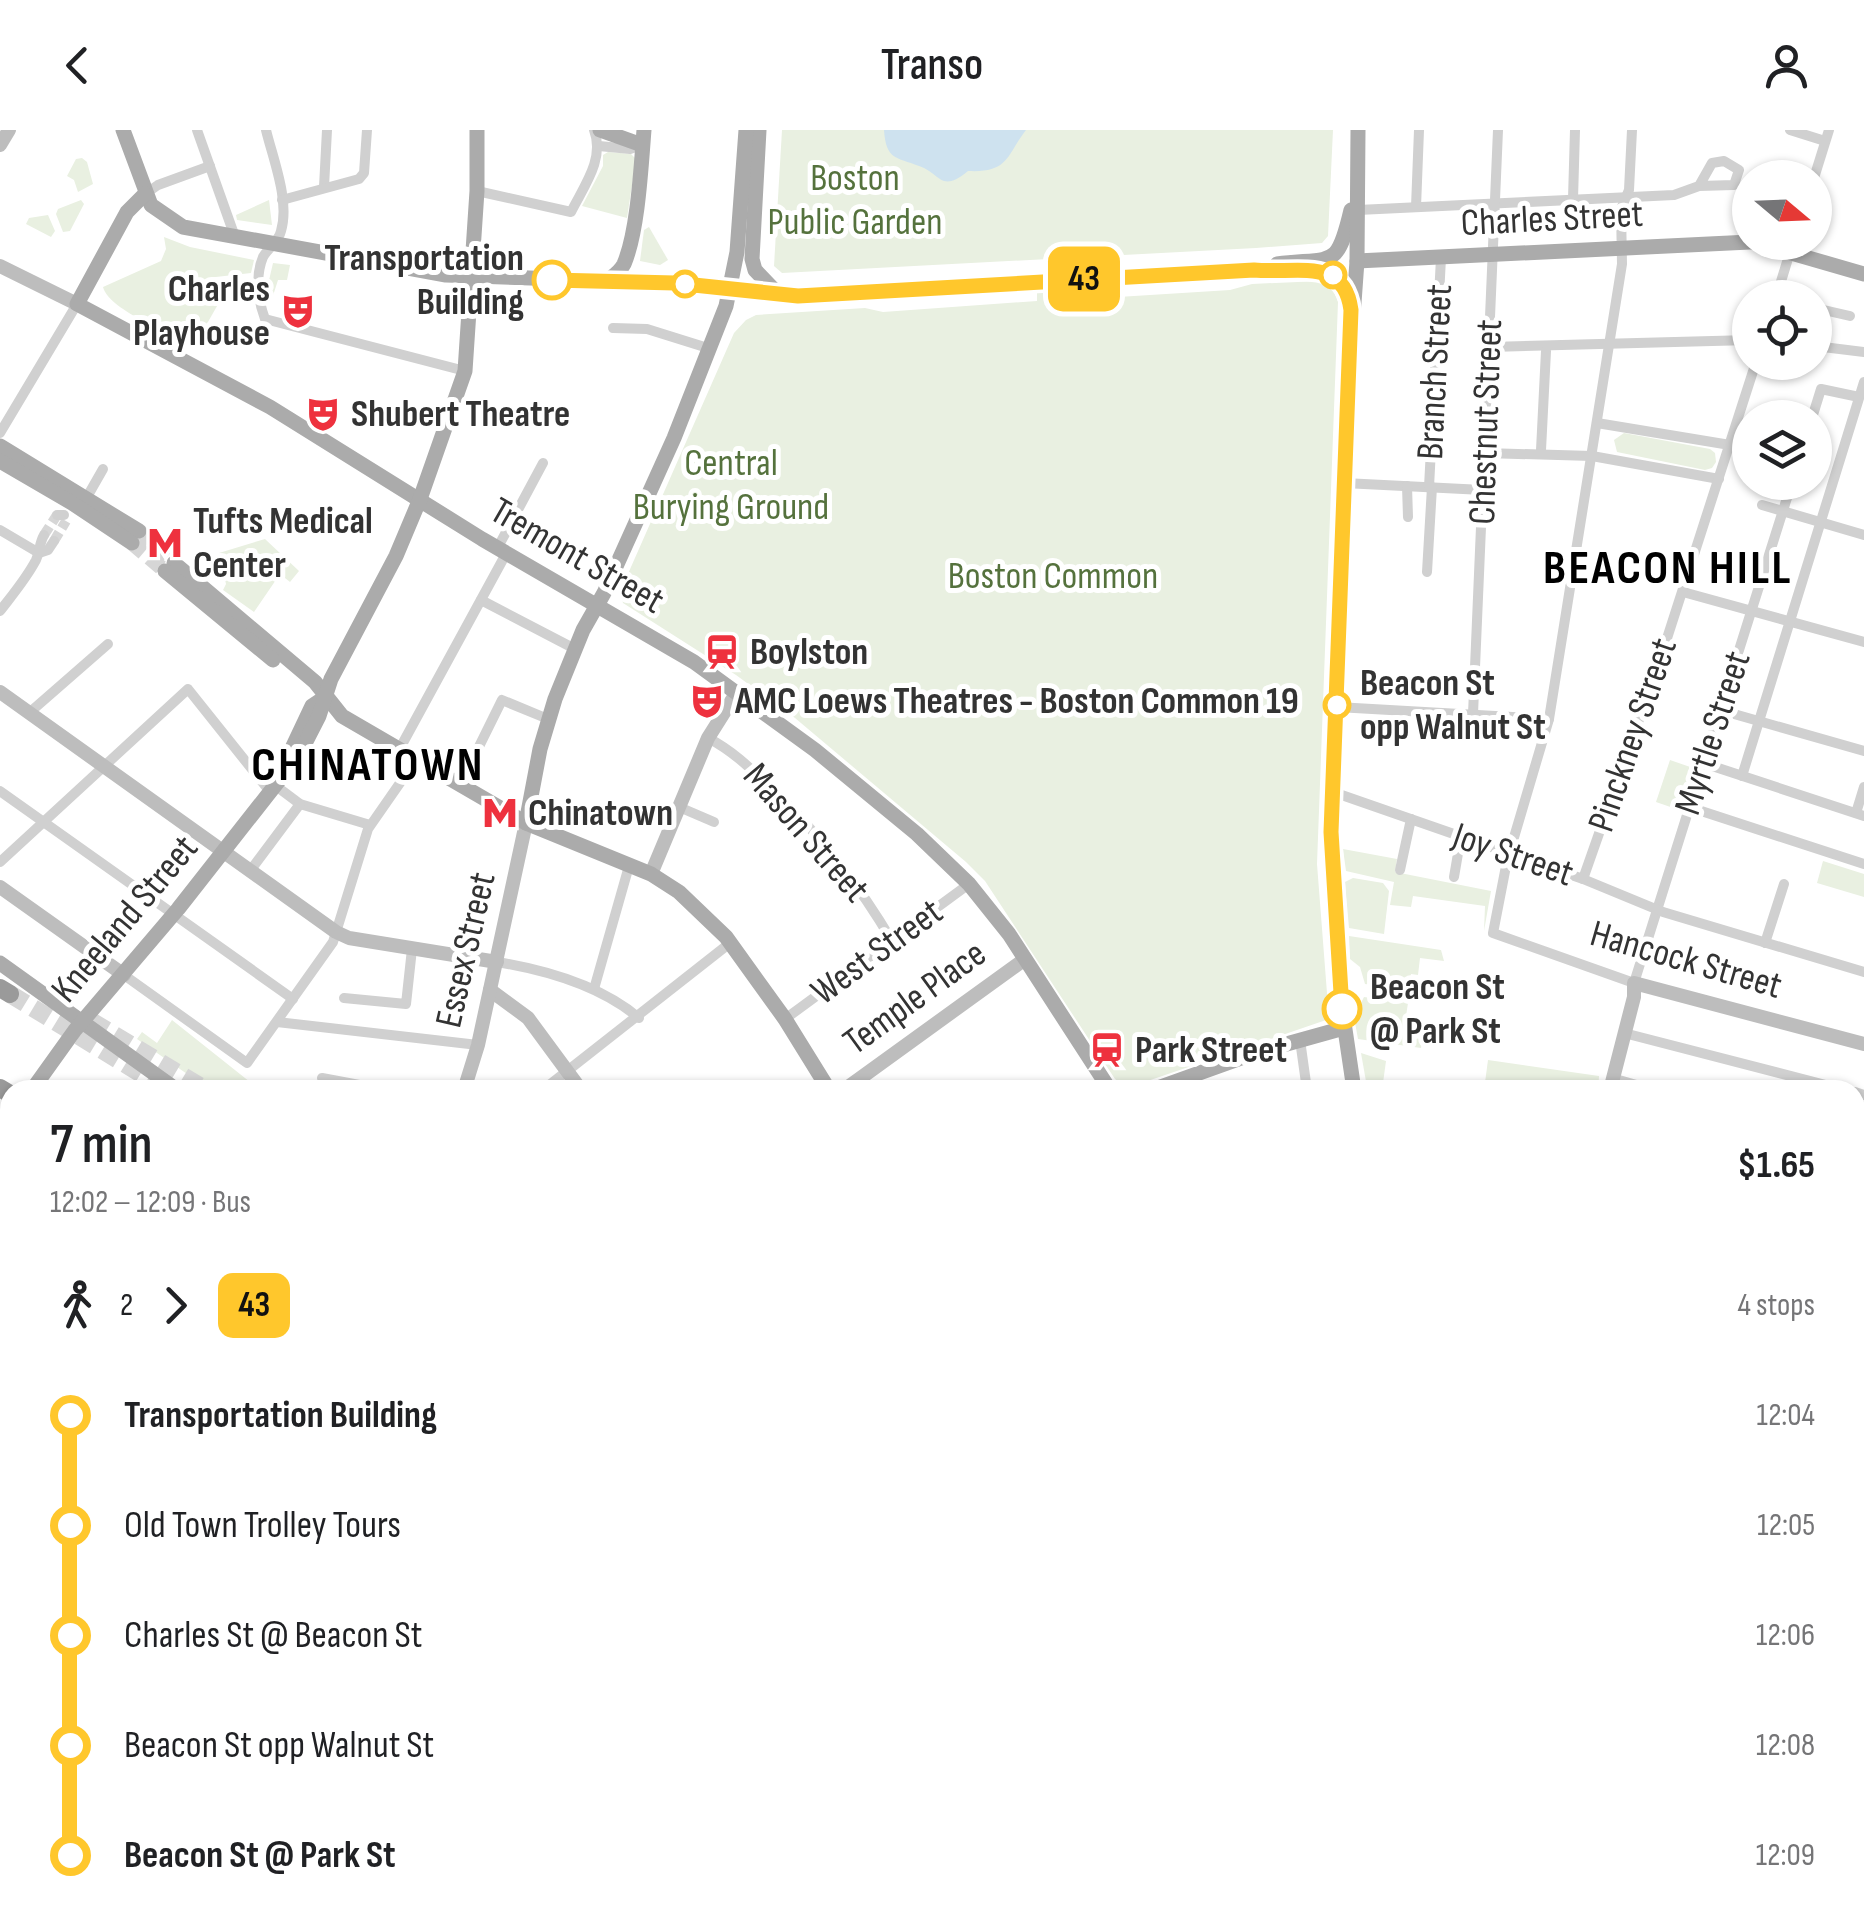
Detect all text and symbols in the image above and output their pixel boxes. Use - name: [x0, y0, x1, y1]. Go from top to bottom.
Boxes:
- icon: back: [50, 38, 105, 93]
- text: Transo: [881, 38, 983, 93]
- icon: person: [1759, 38, 1814, 93]
- park label: Boston Public Garden: [768, 156, 942, 245]
- north arrow: [1732, 160, 1832, 260]
- map controls: [1732, 160, 1832, 500]
- street label: Charles Street: [1460, 192, 1644, 246]
- place label: Transportation Building: [324, 236, 524, 325]
- line badge: 43: [1039, 246, 1129, 312]
- text: 43: [1068, 258, 1100, 301]
- marker: Transportation Building: [533, 261, 571, 299]
- unlabelled marker: [1320, 262, 1346, 288]
- place label: Charles Playhouse: [133, 267, 270, 356]
- unlabelled marker: [672, 271, 698, 297]
- button: locate: [1732, 280, 1832, 380]
- street label: Branch Street: [1408, 283, 1462, 461]
- theatre icon: Charles Playhouse: [279, 292, 317, 330]
- street label: Chestnut Street: [1460, 319, 1512, 525]
- place label: Shubert Theatre: [351, 392, 570, 437]
- theatre icon: Shubert Theatre: [304, 395, 342, 433]
- button: layers: [1732, 400, 1832, 500]
- park label: Central Burying Ground: [633, 441, 829, 530]
- street label: Tremont Street: [482, 488, 672, 624]
- place label: Tufts Medical Center: [193, 499, 373, 588]
- metro station icon: Tufts Medical Center: [146, 524, 184, 562]
- district label: BEACON HILL: [1543, 540, 1793, 597]
- park label: Boston Common: [948, 554, 1158, 599]
- place label: Boylston: [750, 630, 868, 675]
- station icon: Boylston: [703, 633, 741, 671]
- street label: Pinckney Street: [1579, 633, 1687, 837]
- street label: Myrtle Street: [1666, 646, 1760, 820]
- place label: Beacon St opp Walnut St: [1360, 661, 1546, 750]
- place label: AMC Loews Theatres - Boston Common 19: [734, 679, 1299, 724]
- theatre icon: AMC Loews Theatres - Boston Common 19: [688, 682, 726, 720]
- marker: Beacon St opp Walnut St: [1324, 692, 1350, 718]
- district label: CHINATOWN: [251, 737, 485, 794]
- street label: Mason Street: [734, 754, 878, 912]
- place label: Chinatown: [528, 791, 673, 836]
- metro station icon: Chinatown: [481, 794, 519, 832]
- street label: Joy Street: [1446, 813, 1579, 896]
- street label: Kneeland Street: [42, 826, 208, 1012]
- street label: Essex Street: [426, 868, 506, 1032]
- street label: West Street: [803, 889, 951, 1015]
- street label: Hancock Street: [1585, 911, 1787, 1009]
- street label: Temple Place: [835, 931, 995, 1065]
- place label: Beacon St @ Park St: [1370, 965, 1505, 1054]
- marker: Beacon St @ Park St: [1323, 990, 1361, 1028]
- place label: Park Street: [1135, 1028, 1287, 1073]
- station icon: Park Street: [1088, 1031, 1126, 1069]
- text: 7 min: [50, 1112, 153, 1179]
- text: $1.65: [1737, 1143, 1815, 1188]
- text: 12:02 – 12:09 · Bus: [50, 1183, 251, 1222]
- icon: walk: [50, 1278, 105, 1333]
- icon: forward: [148, 1278, 203, 1333]
- text: 43: [238, 1284, 270, 1327]
- text: 2: [120, 1286, 133, 1325]
- text: 4 stops: [1738, 1286, 1815, 1325]
- text: Transportation Building: [124, 1393, 437, 1438]
- text: 12:04: [1757, 1396, 1815, 1435]
- text: Old Town Trolley Tours: [124, 1503, 401, 1548]
- text: 12:05: [1757, 1506, 1815, 1545]
- text: Charles St @ Beacon St: [124, 1613, 422, 1658]
- text: 12:06: [1756, 1616, 1815, 1655]
- text: Beacon St opp Walnut St: [124, 1723, 434, 1768]
- text: 12:08: [1756, 1726, 1815, 1765]
- text: Beacon St @ Park St: [124, 1833, 396, 1878]
- text: 12:09: [1756, 1836, 1815, 1875]

